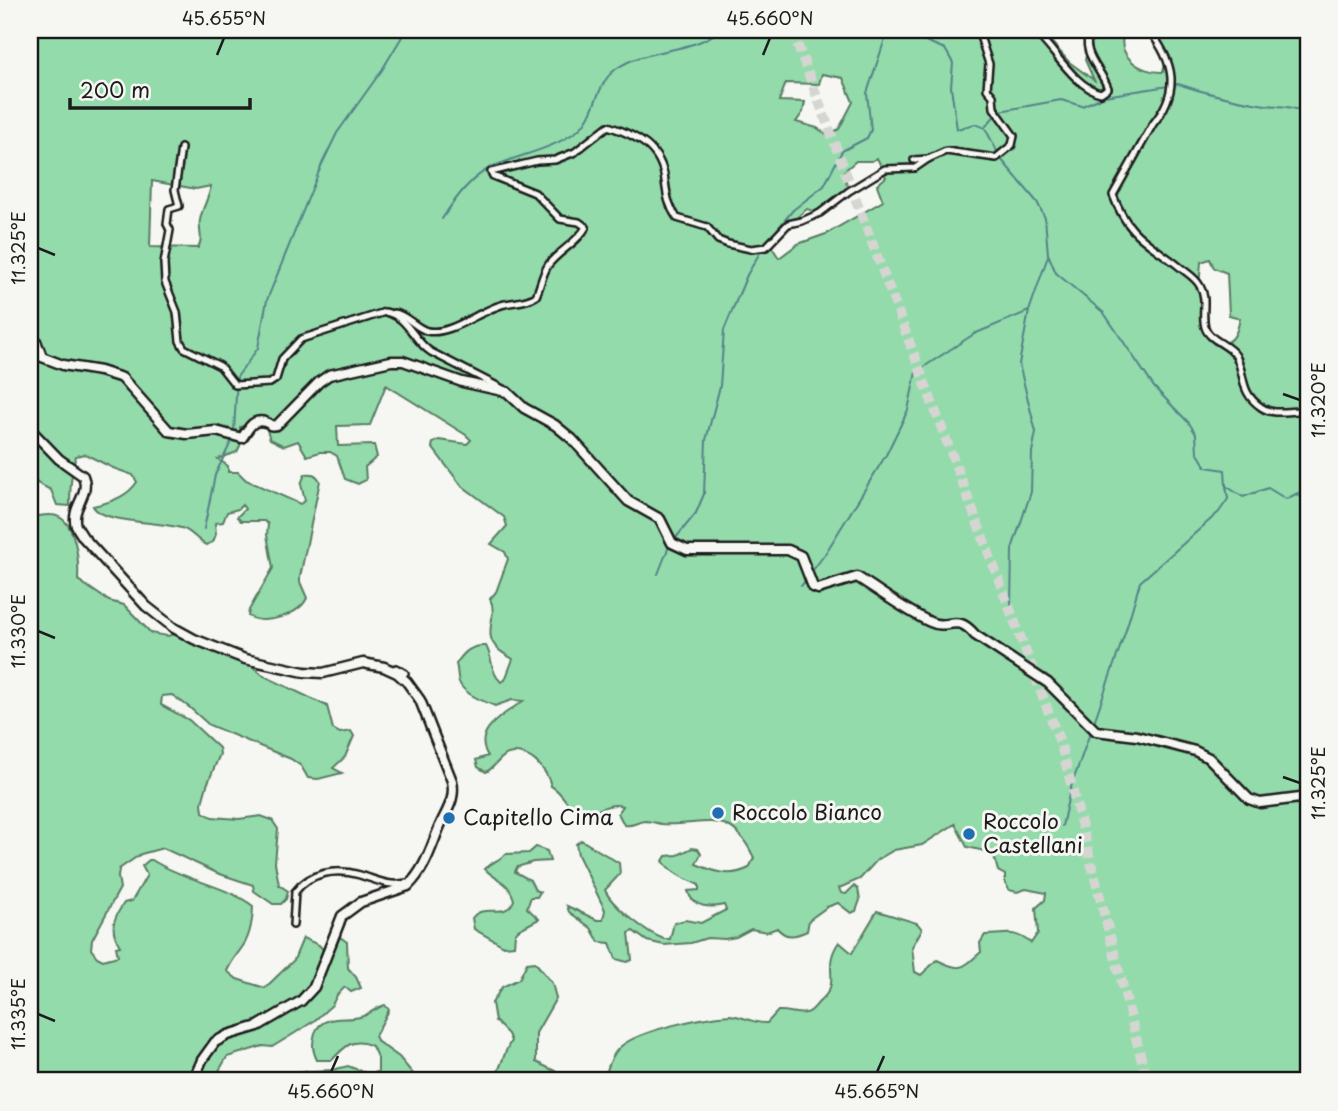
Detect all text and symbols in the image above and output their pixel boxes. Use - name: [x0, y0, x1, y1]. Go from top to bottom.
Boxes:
- text: 45.655°N: [182, 4, 266, 31]
- text: 45.660°N: [726, 4, 814, 31]
- scale bar: [70, 66, 250, 110]
- text: 200 m: [80, 73, 150, 105]
- text: 11.325°E: [4, 211, 31, 285]
- text: 11.320°E: [1304, 362, 1331, 438]
- text: 11.330°E: [4, 594, 31, 668]
- text: 11.325°E: [1304, 746, 1331, 820]
- place label: Roccolo Bianco: [732, 795, 882, 827]
- place label: Capitello Cima: [463, 800, 614, 832]
- place label: Roccolo Castellani: [983, 804, 1083, 860]
- marker: Roccolo Bianco: [710, 805, 726, 821]
- marker: Capitello Cima: [441, 810, 457, 826]
- marker: Roccolo Castellani: [961, 826, 977, 842]
- text: 11.335°E: [4, 978, 31, 1050]
- text: 45.660°N: [287, 1077, 375, 1104]
- text: 45.665°N: [835, 1077, 919, 1104]

